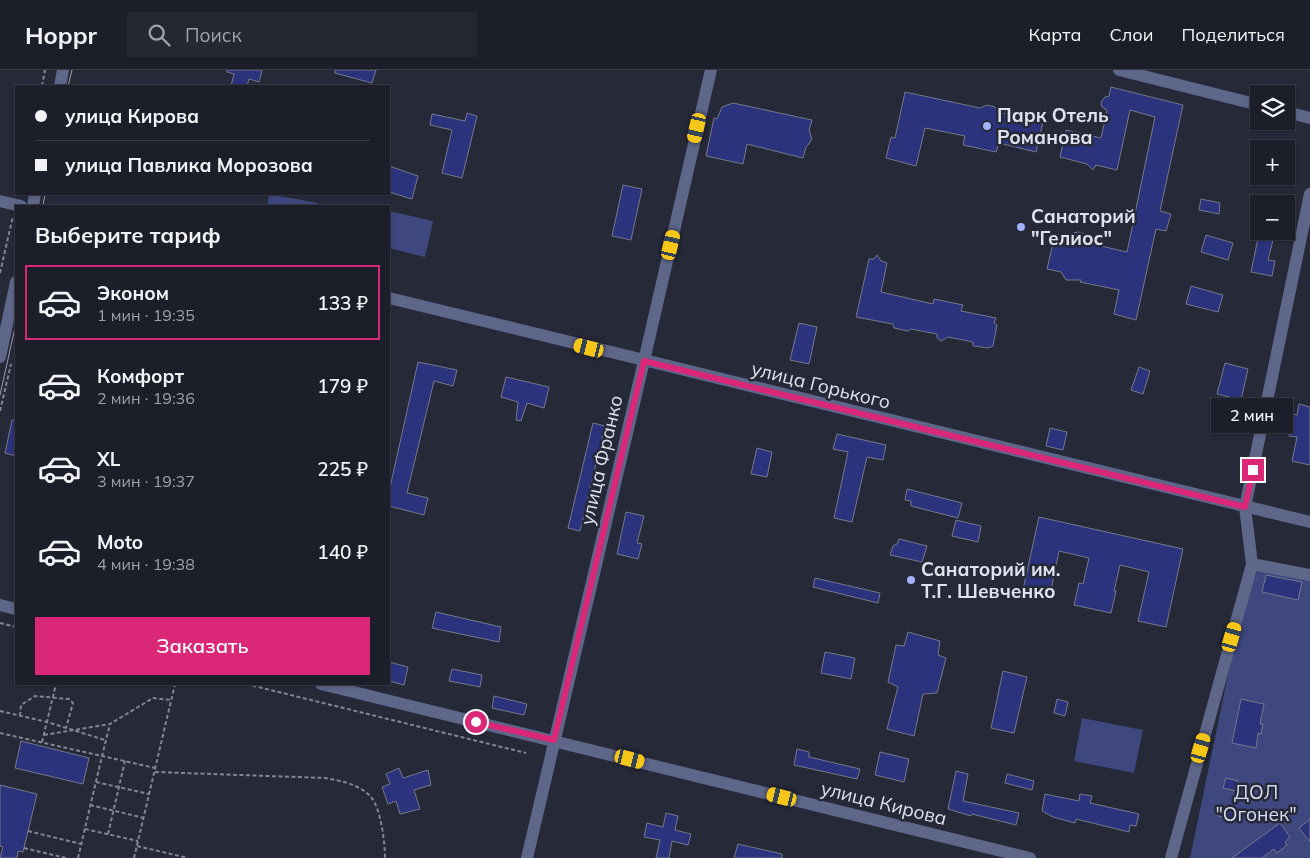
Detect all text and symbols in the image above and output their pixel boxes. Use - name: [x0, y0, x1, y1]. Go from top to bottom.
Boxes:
- search box: [127, 12, 477, 57]
- text: Hoppr: [25, 20, 97, 50]
- icon: search: [145, 21, 173, 49]
- text: Поиск: [185, 23, 242, 47]
- text: Карта: [1029, 23, 1081, 46]
- text: Слои: [1109, 23, 1154, 46]
- text: Поделиться: [1182, 23, 1285, 46]
- map controls: [1250, 85, 1295, 240]
- button: layers: [1250, 85, 1295, 130]
- place label: Парк Отель Романова: [997, 103, 1109, 149]
- text: улица Кирова: [65, 104, 199, 128]
- car: [686, 112, 707, 144]
- marker: Парк Отель Романова: [981, 120, 993, 132]
- button: +: [1250, 140, 1295, 185]
- text: улица Павлика Морозова: [65, 153, 313, 177]
- button: −: [1250, 195, 1295, 240]
- place label: Санаторий "Гелиос": [1031, 204, 1136, 250]
- text: Выберите тариф: [35, 221, 221, 249]
- marker: Санаторий "Гелиос": [1015, 221, 1027, 233]
- car: [660, 229, 681, 261]
- icon: car: [37, 280, 82, 325]
- text: Эконом: [97, 281, 169, 305]
- text: 133 ₽: [317, 291, 368, 315]
- text: 1 мин · 19:35: [97, 305, 195, 325]
- car: [572, 337, 605, 359]
- street label: улица Горького: [749, 356, 893, 414]
- icon: car: [37, 363, 82, 408]
- text: Комфорт: [97, 364, 184, 388]
- text: 179 ₽: [317, 374, 368, 398]
- text: 2 мин · 19:36: [97, 388, 195, 408]
- street label: улица Франко: [574, 393, 628, 527]
- callout: 2 мин: [1212, 398, 1294, 432]
- text: 2 мин: [1230, 405, 1274, 425]
- icon: car: [37, 446, 82, 491]
- text: XL: [97, 447, 120, 471]
- text: 225 ₽: [317, 457, 368, 481]
- route end: [1242, 459, 1264, 481]
- text: 3 мин · 19:37: [97, 471, 195, 491]
- icon: car: [37, 529, 82, 574]
- text: Moto: [97, 530, 143, 554]
- text: 140 ₽: [317, 540, 368, 564]
- text: 4 мин · 19:38: [97, 554, 195, 574]
- place label: Санаторий им. Т.Г. Шевченко: [921, 557, 1061, 603]
- marker: Санаторий им. Т.Г. Шевченко: [905, 574, 917, 586]
- button: Заказать: [35, 617, 370, 675]
- car: [1220, 621, 1243, 653]
- route start: [465, 711, 487, 733]
- car: [1189, 732, 1212, 764]
- car: [613, 748, 646, 770]
- street label: улица Кирова: [819, 776, 949, 830]
- park label: ДОЛ "Огонек": [1215, 780, 1297, 826]
- car: [765, 786, 798, 808]

